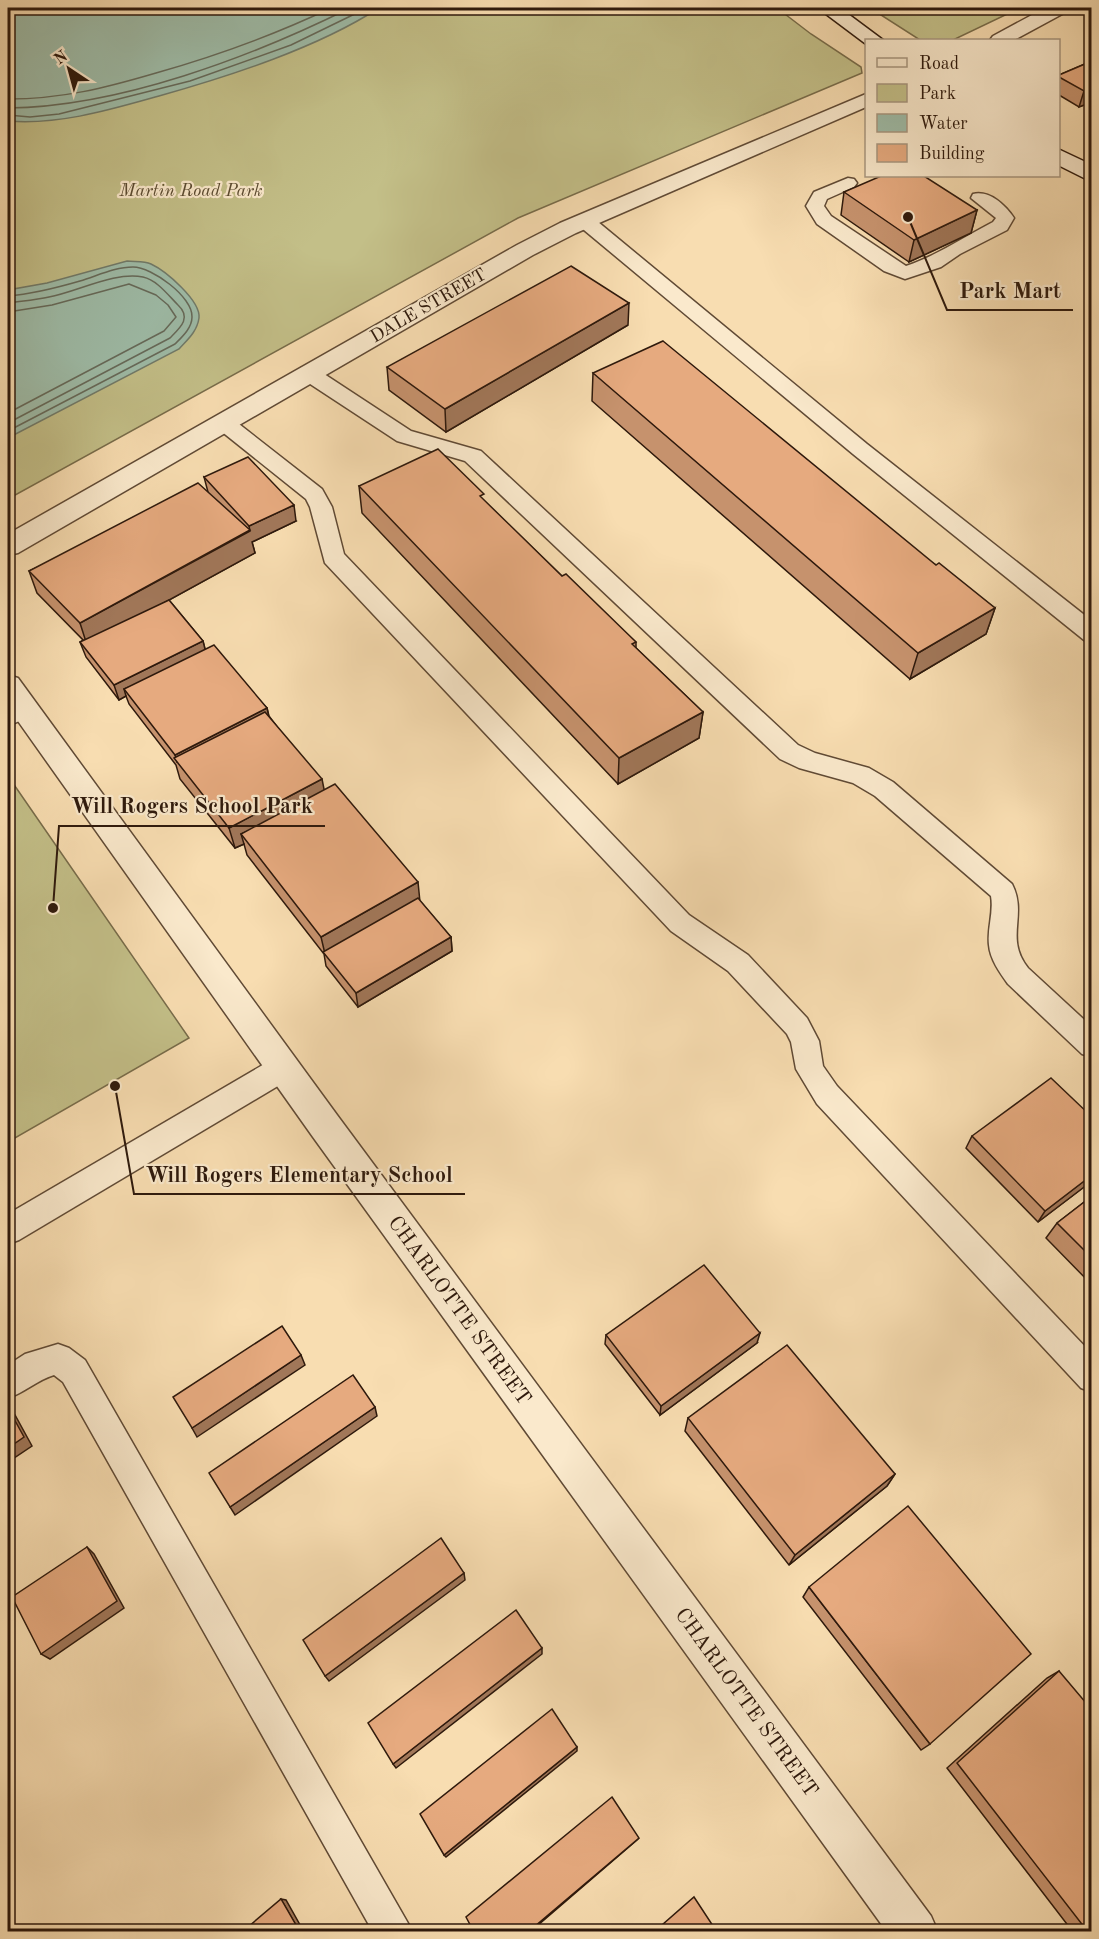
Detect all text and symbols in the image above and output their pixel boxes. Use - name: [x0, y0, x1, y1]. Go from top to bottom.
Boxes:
- north arrow: [39, 39, 99, 99]
- legend: [865, 39, 1060, 177]
- text: N: [52, 48, 72, 69]
- text: Road: [919, 55, 959, 73]
- text: Park: [919, 85, 956, 103]
- text: Water: [919, 115, 968, 133]
- text: Building: [919, 145, 985, 163]
- park label: Martin Road Park: [118, 182, 263, 200]
- street label: DALE STREET: [367, 265, 490, 346]
- callout: Park Mart: [947, 270, 1073, 310]
- text: Park Mart: [959, 281, 1061, 303]
- callout: Will Rogers School Park: [59, 786, 325, 826]
- text: Will Rogers School Park: [71, 796, 313, 818]
- callout: Will Rogers Elementary School: [134, 1154, 465, 1194]
- text: Will Rogers Elementary School: [145, 1165, 453, 1187]
- street label: CHARLOTTE STREET: [383, 1213, 534, 1409]
- street label: CHARLOTTE STREET: [670, 1605, 821, 1801]

